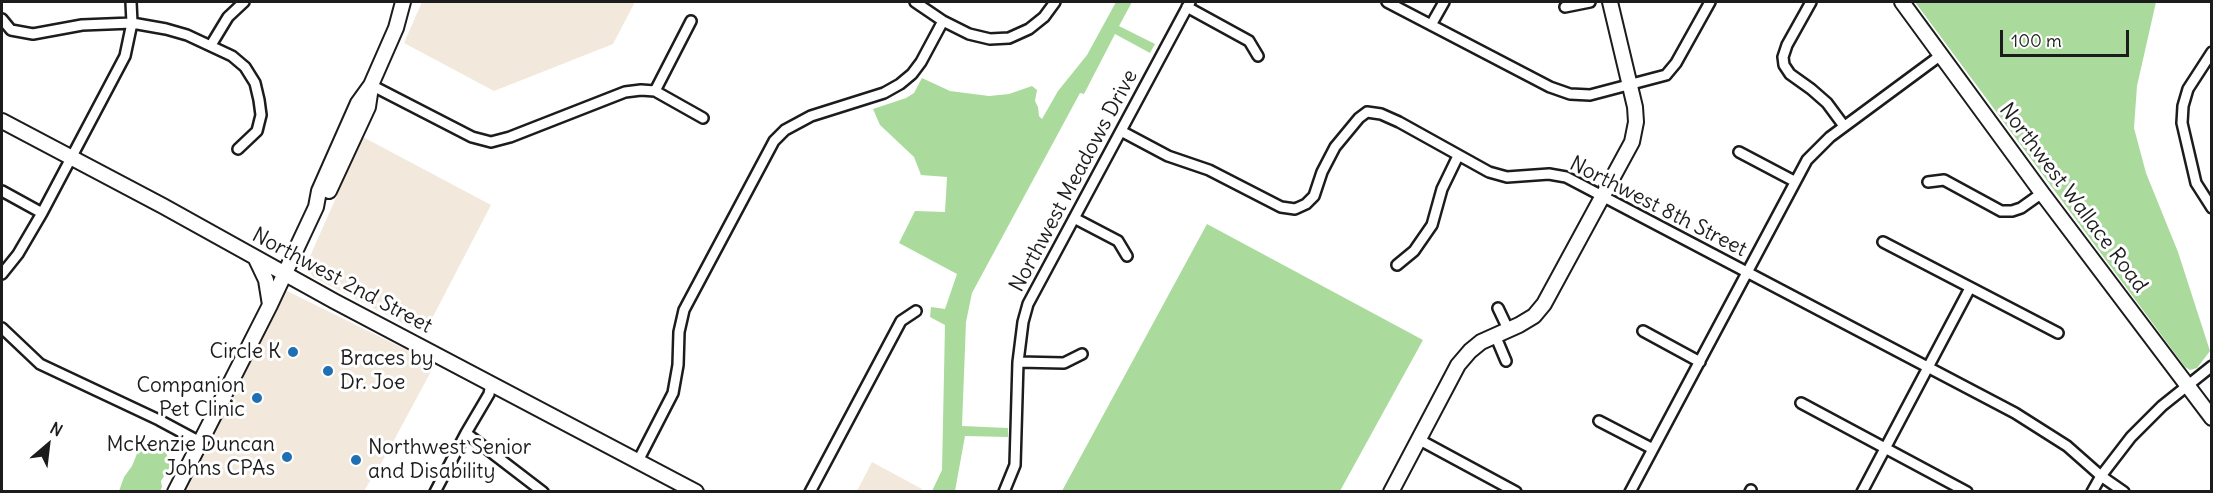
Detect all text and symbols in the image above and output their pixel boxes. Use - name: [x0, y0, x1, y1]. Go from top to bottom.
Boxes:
- scale bar: [2003, 18, 2132, 56]
- text: 100 m: [2011, 29, 2062, 52]
- street label: Northwest Meadows Drive: [1005, 66, 1143, 296]
- street label: Northwest Wallace Road: [1994, 98, 2152, 298]
- street label: Northwest 8th Street: [1565, 151, 1751, 263]
- street label: Northwest 2nd Street: [248, 223, 436, 339]
- place label: Circle K: [209, 339, 281, 365]
- marker: Circle K: [286, 345, 300, 359]
- place label: Braces by Dr. Joe: [340, 346, 434, 396]
- marker: Braces by Dr. Joe: [321, 364, 335, 378]
- place label: Companion Pet Clinic: [136, 373, 245, 423]
- marker: Companion Pet Clinic: [250, 391, 264, 405]
- north arrow: [18, 415, 78, 475]
- text: N: [47, 418, 66, 441]
- place label: McKenzie Duncan Johns CPAs: [106, 432, 275, 482]
- place label: Northwest Senior and Disability: [368, 435, 531, 485]
- marker: McKenzie Duncan Johns CPAs: [280, 450, 294, 464]
- marker: Northwest Senior and Disability: [349, 453, 363, 467]

